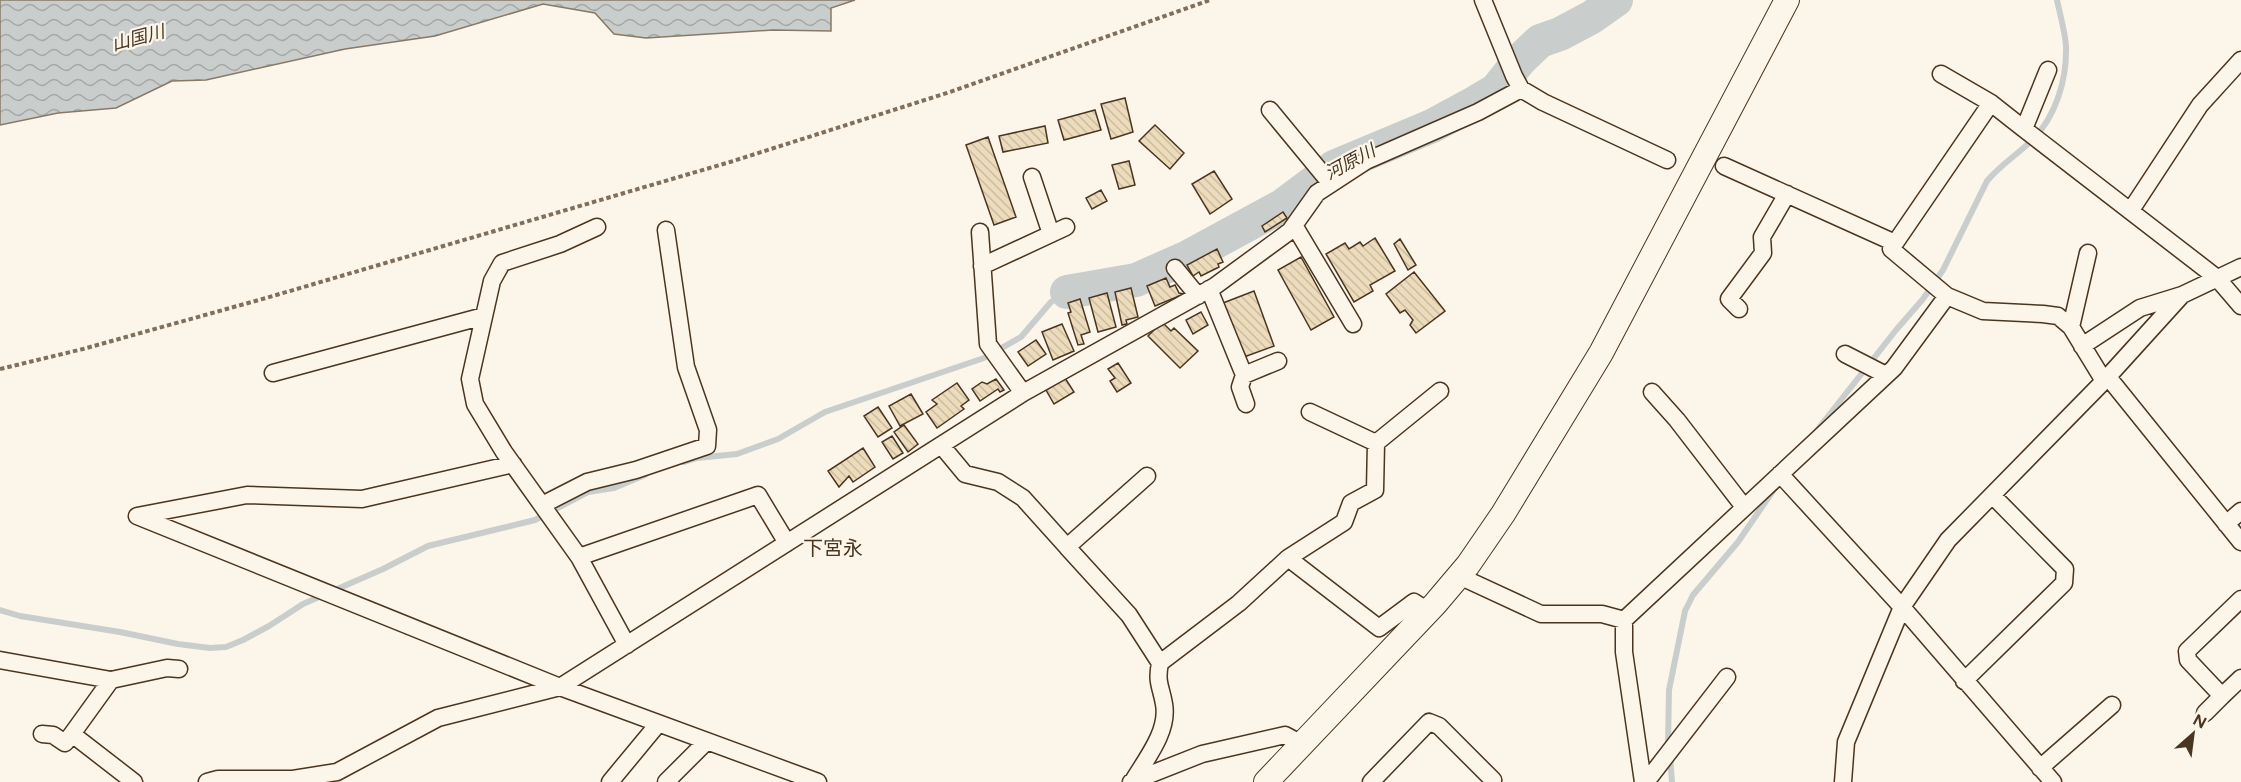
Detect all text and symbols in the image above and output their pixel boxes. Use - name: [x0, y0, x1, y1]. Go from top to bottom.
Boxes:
- water label: 山国川: [109, 20, 169, 56]
- water label: 河原川: [1321, 139, 1381, 184]
- district label: 下宮永: [803, 536, 863, 560]
- north arrow: [2163, 704, 2223, 764]
- text: N: [2190, 710, 2210, 732]

